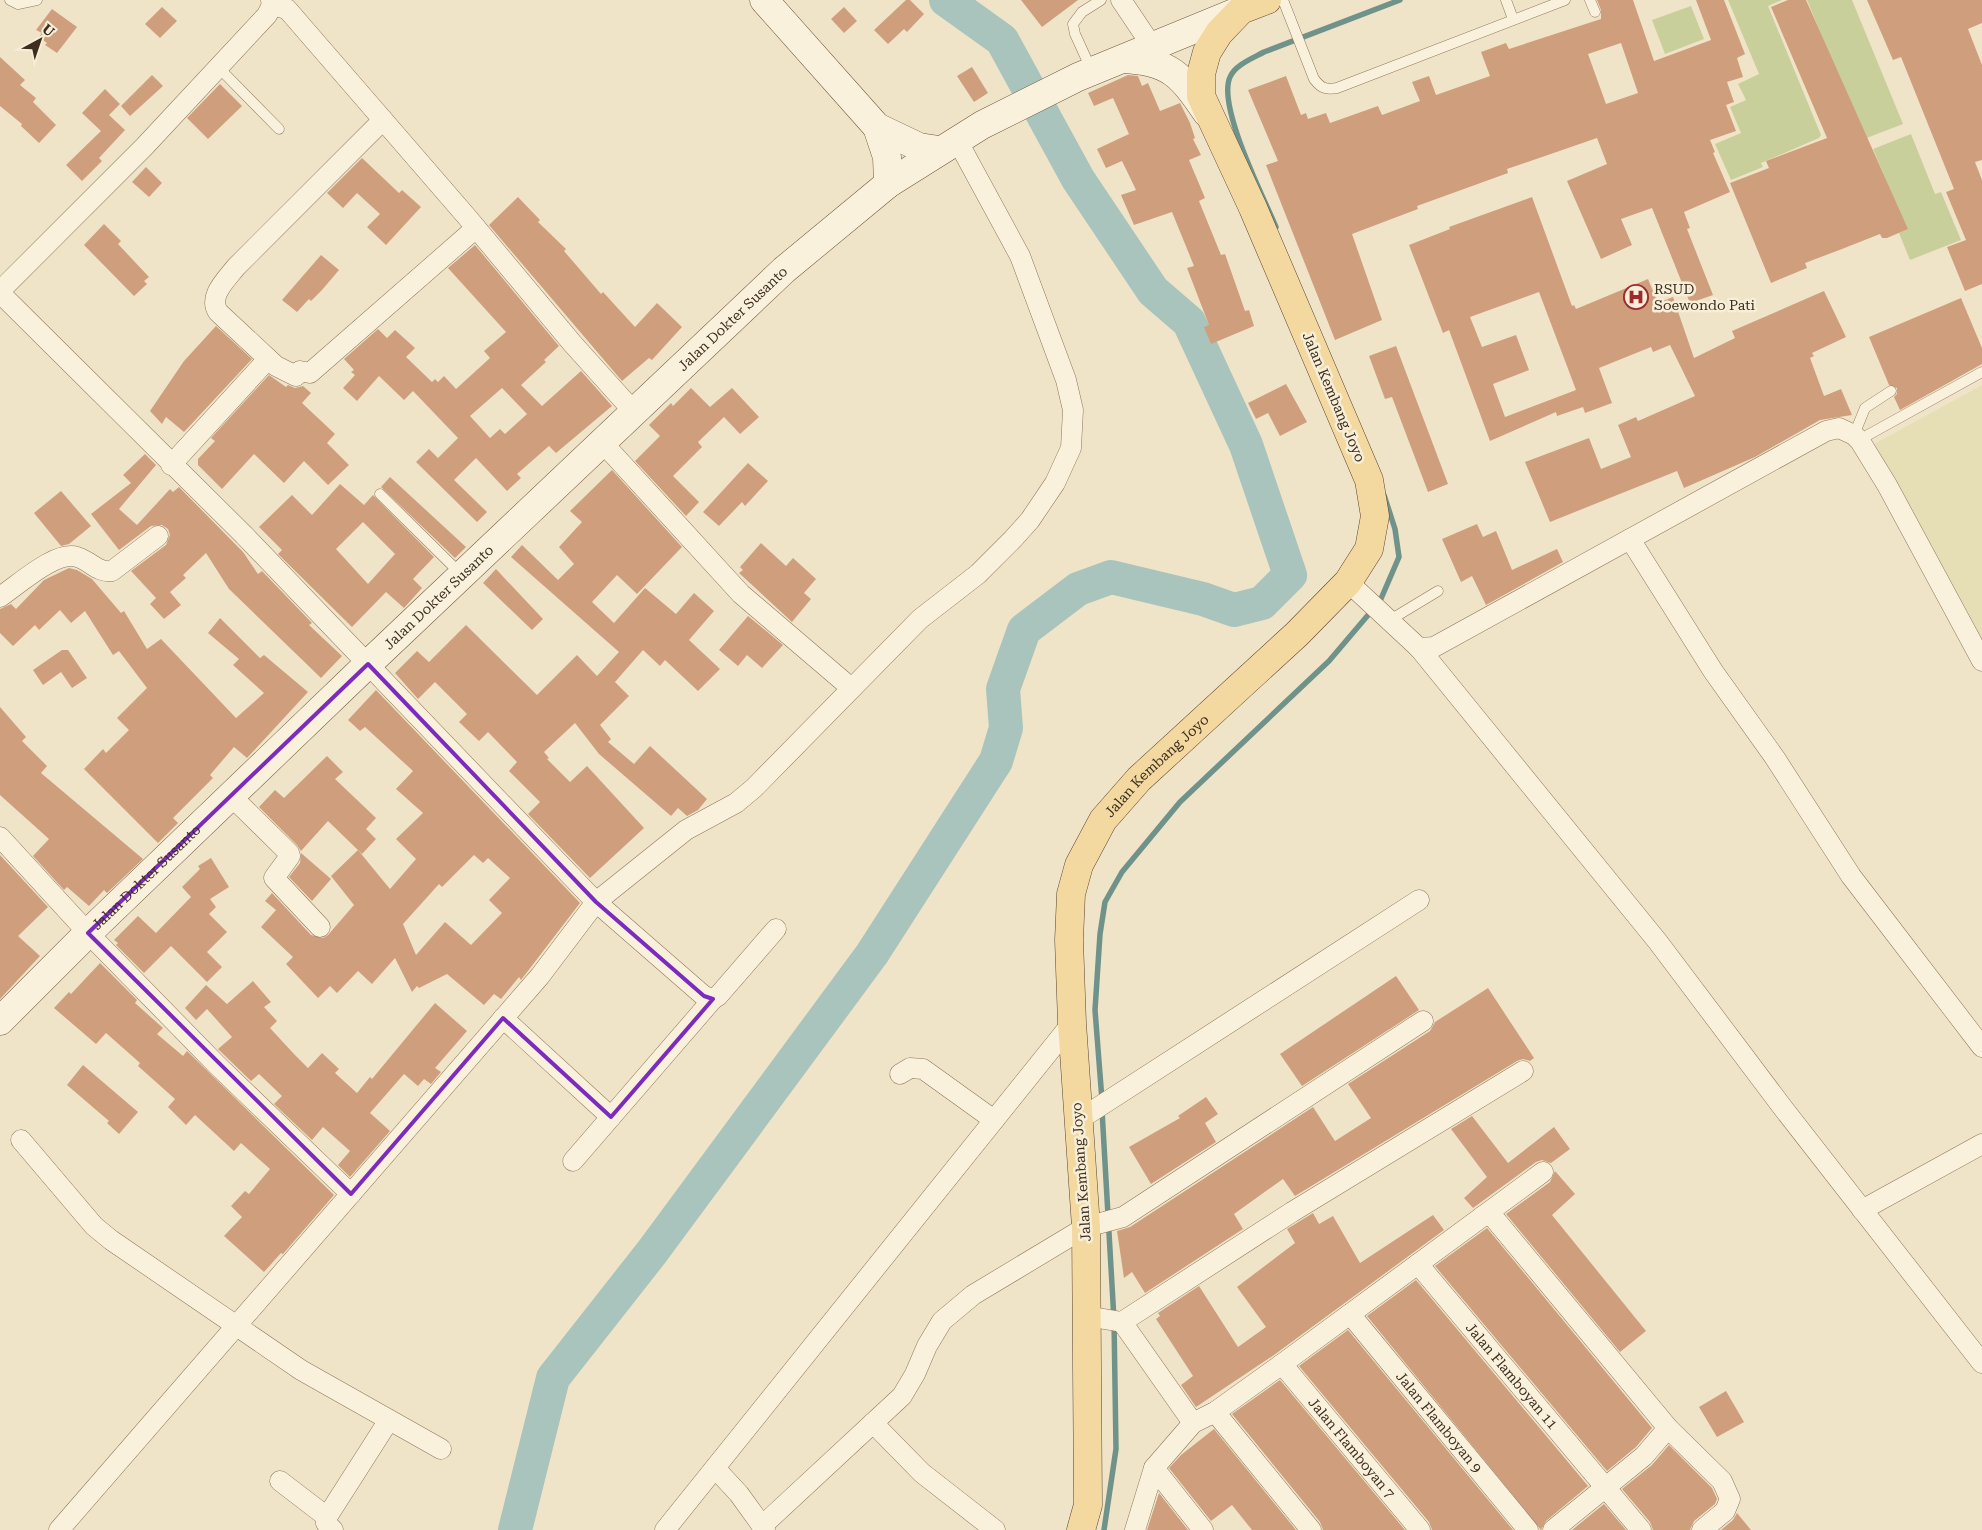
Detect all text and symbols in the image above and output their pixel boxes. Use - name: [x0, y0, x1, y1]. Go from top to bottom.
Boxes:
- north arrow: [15, 15, 65, 65]
- text: U: [39, 20, 58, 40]
- street label: Jalan Dokter Susanto: [675, 263, 791, 374]
- place label: RSUD Soewondo Pati: [1654, 281, 1755, 313]
- hospital icon: RSUD Soewondo Pati: [1623, 284, 1649, 310]
- street label: Jalan Kembang Joyo: [1299, 330, 1369, 464]
- street label: Jalan Dokter Susanto: [381, 542, 497, 653]
- street label: Jalan Kembang Joyo: [1101, 711, 1212, 820]
- street label: Jalan Dokter Susanto: [88, 821, 204, 933]
- street label: Jalan Kembang Joyo: [1068, 1102, 1094, 1242]
- street label: Jalan Flamboyan 11: [1463, 1319, 1561, 1432]
- street label: Jalan Flamboyan 9: [1393, 1368, 1485, 1476]
- street label: Jalan Flamboyan 7: [1305, 1394, 1398, 1501]

